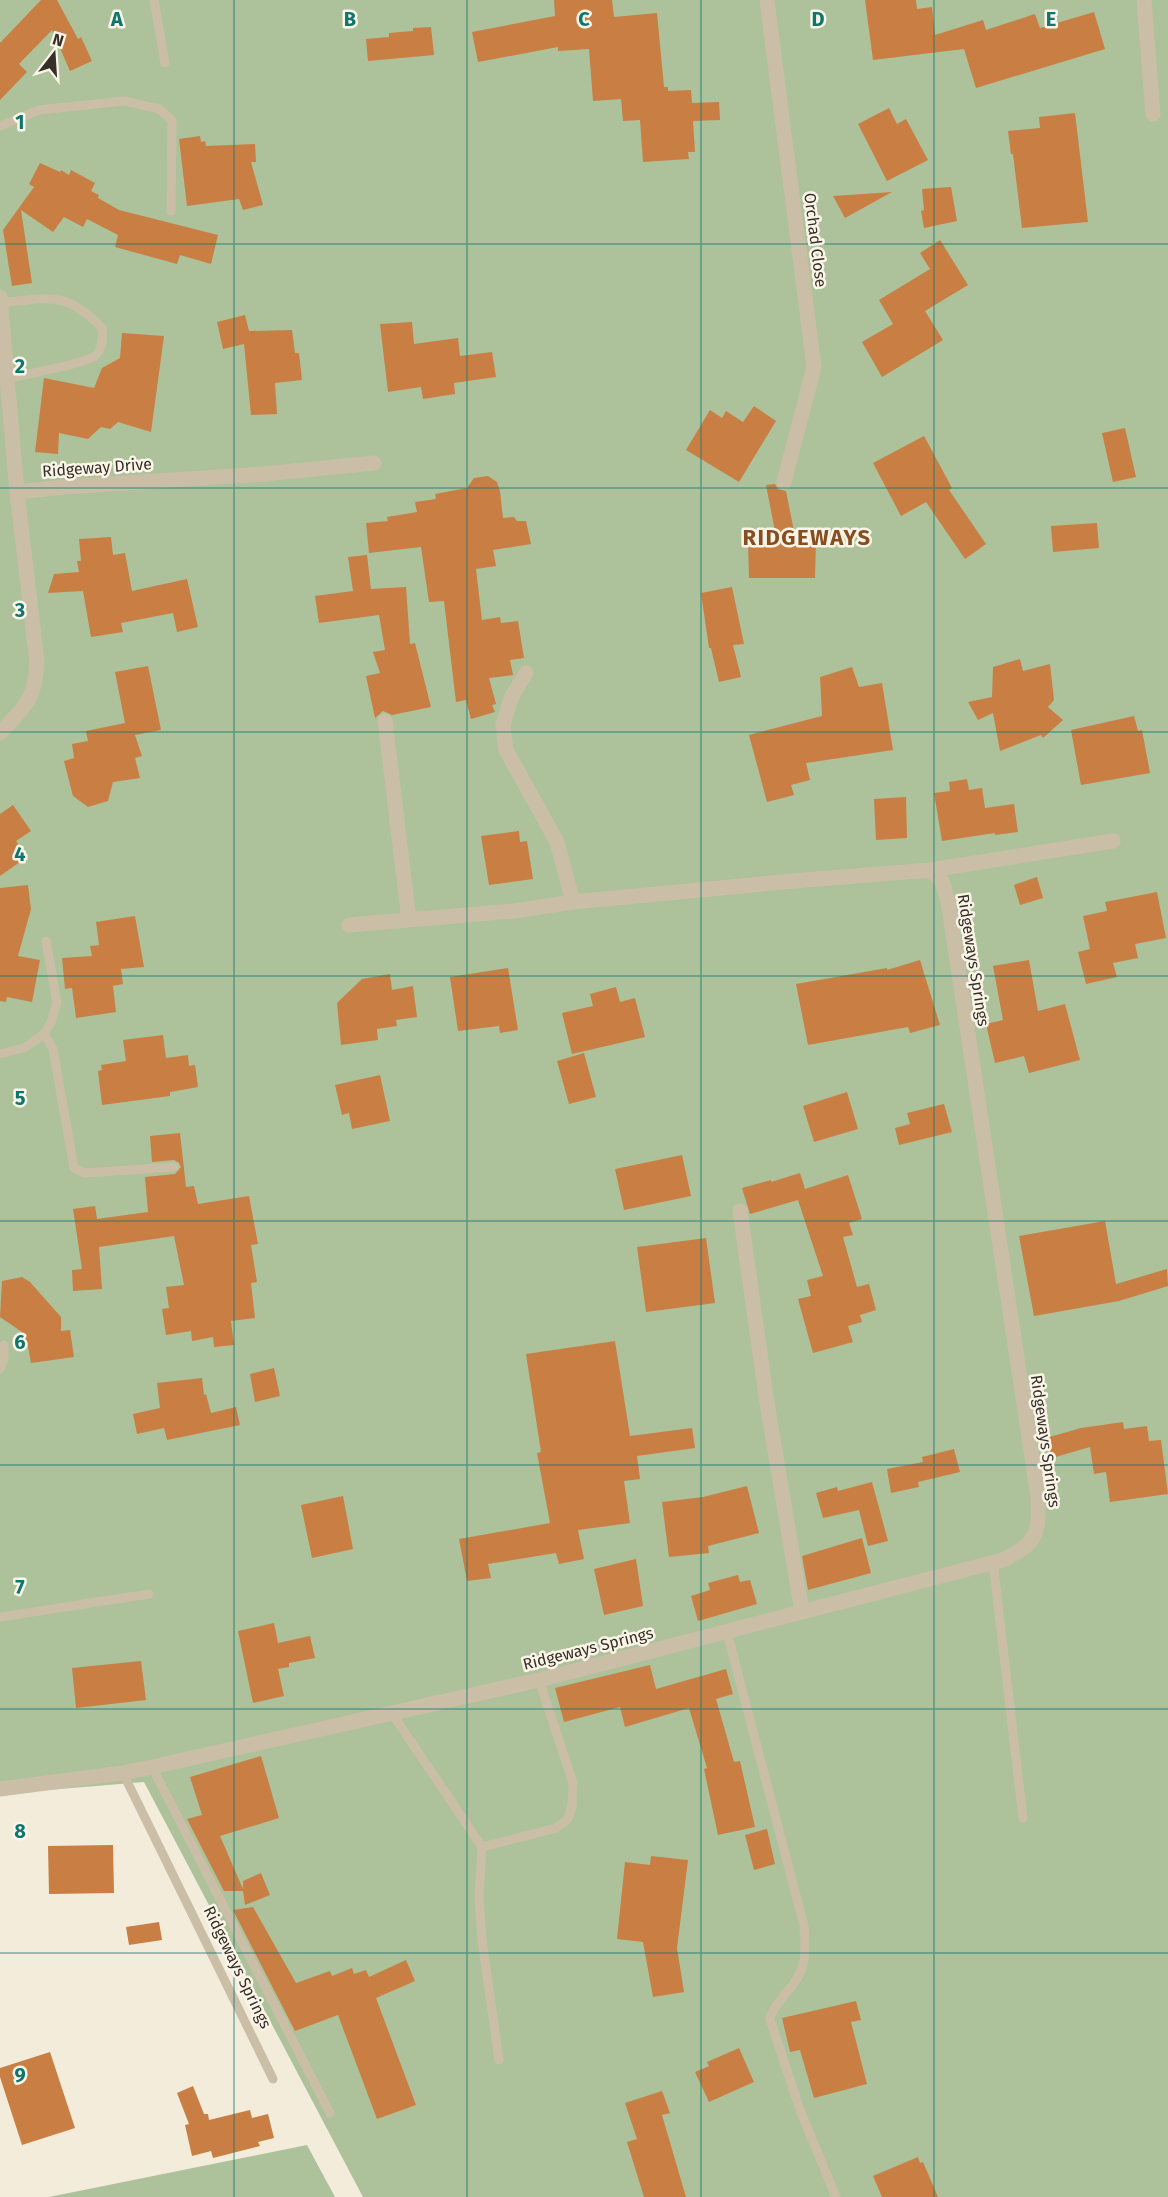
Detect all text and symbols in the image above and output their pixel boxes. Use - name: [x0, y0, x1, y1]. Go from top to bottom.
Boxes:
- text: A: [110, 7, 124, 31]
- text: B: [344, 7, 356, 31]
- text: C: [578, 7, 590, 31]
- text: D: [811, 7, 825, 31]
- text: E: [1046, 7, 1056, 31]
- north arrow: [24, 24, 84, 84]
- text: N: [50, 29, 66, 51]
- text: 1: [15, 110, 25, 134]
- street label: Orchad Close: [800, 192, 831, 288]
- text: 2: [15, 354, 25, 378]
- street label: Ridgeway Drive: [42, 454, 153, 481]
- district label: RIDGEWAYS: [742, 524, 872, 551]
- text: 3: [14, 598, 25, 622]
- text: 4: [14, 842, 26, 866]
- street label: Ridgeways Springs: [954, 893, 993, 1028]
- text: 5: [15, 1086, 26, 1110]
- text: 6: [14, 1330, 26, 1354]
- street label: Ridgeways Springs: [1027, 1374, 1064, 1509]
- text: 7: [15, 1575, 25, 1599]
- street label: Ridgeways Springs: [521, 1623, 655, 1674]
- text: 8: [14, 1819, 26, 1843]
- street label: Ridgeways Springs: [200, 1903, 275, 2031]
- text: 9: [14, 2063, 26, 2087]

